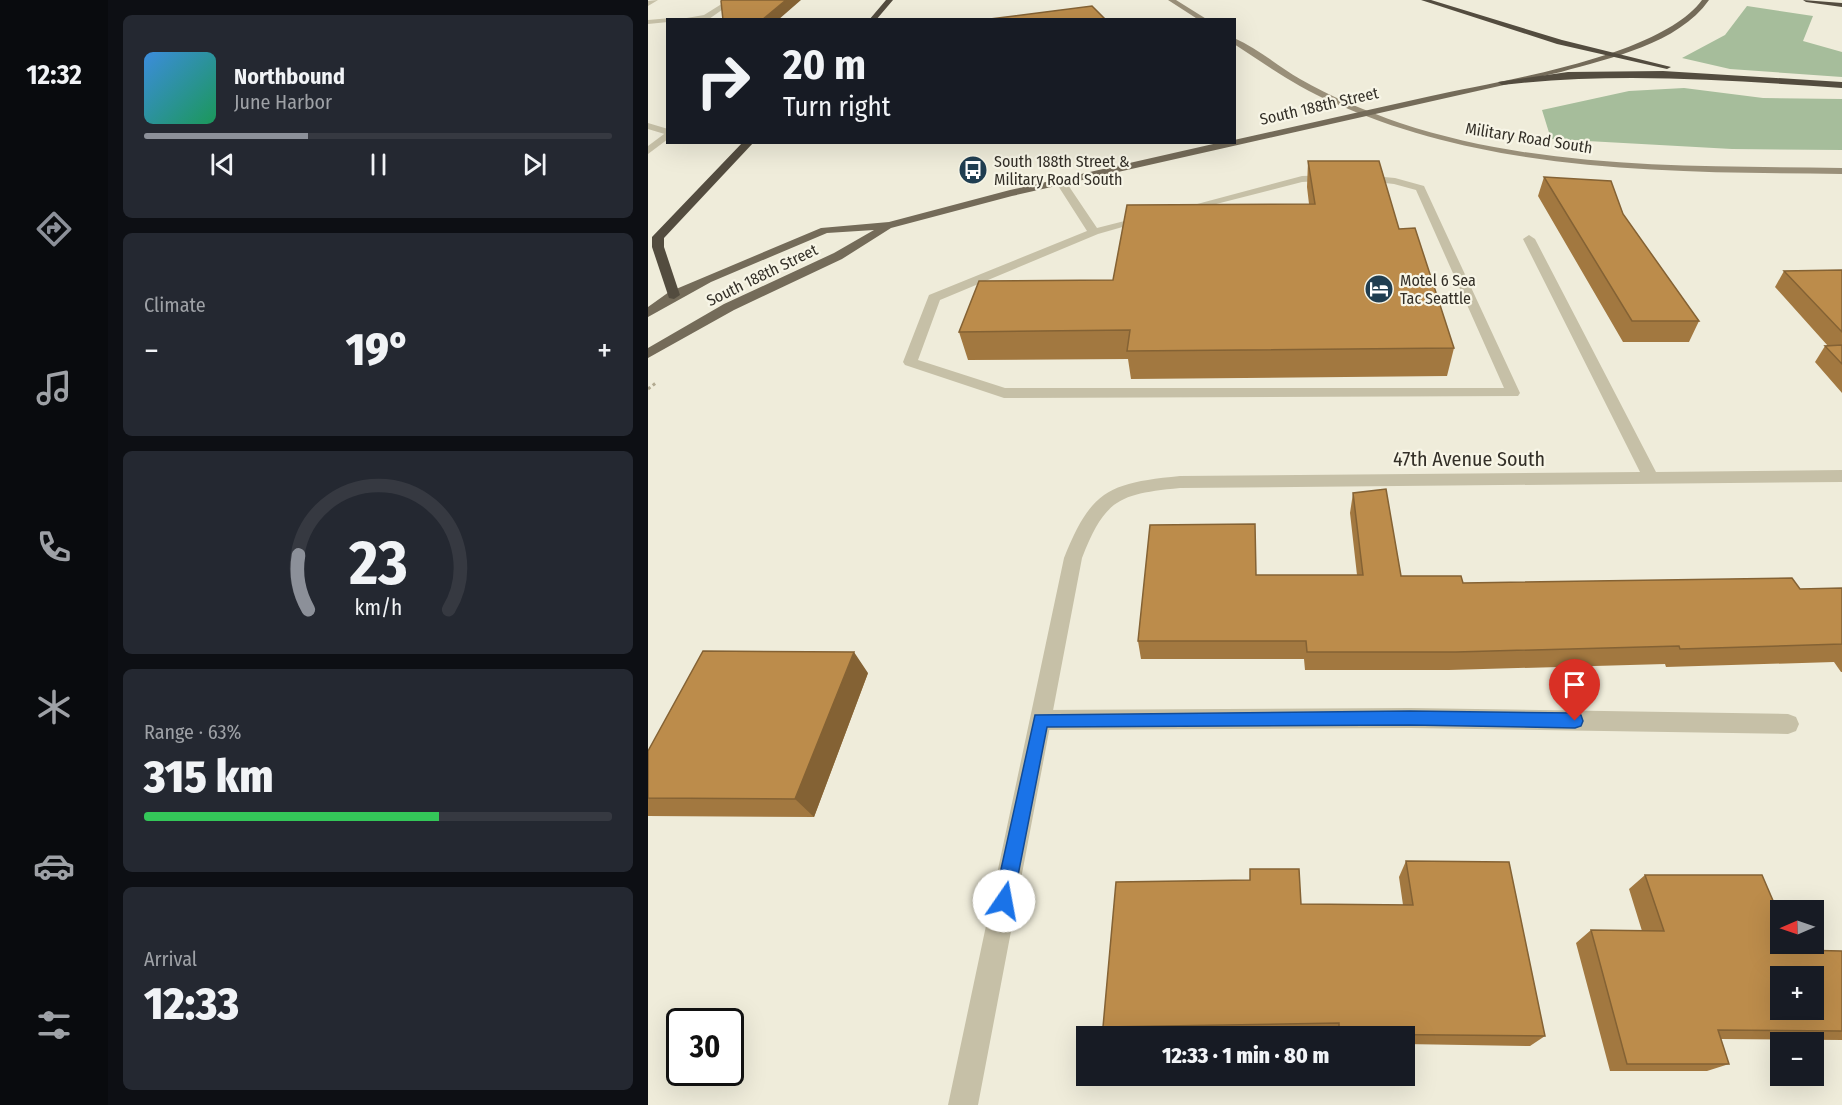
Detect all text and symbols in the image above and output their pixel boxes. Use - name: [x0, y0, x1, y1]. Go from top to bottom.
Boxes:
- text: 20 m: [783, 40, 866, 90]
- icon: right: [684, 42, 762, 120]
- text: 12:32: [26, 59, 82, 91]
- text: Northbound: [234, 63, 345, 90]
- street label: South 188th Street: [1258, 83, 1381, 129]
- text: June Harbor: [234, 90, 332, 114]
- text: Turn right: [783, 91, 891, 123]
- street label: Military Road South: [1464, 119, 1594, 157]
- icon: previous: [206, 148, 239, 181]
- icon: pause: [362, 148, 395, 181]
- icon: next: [518, 148, 551, 181]
- place label: South 188th Street & Military Road South: [994, 152, 1130, 189]
- bus stop icon: South 188th Street & Military Road South: [957, 154, 989, 186]
- icon: directions: [33, 208, 75, 250]
- street label: South 188th Street: [703, 240, 821, 310]
- place label: Motel 6 Sea Tac Seattle: [1400, 271, 1476, 308]
- hotel icon: Motel 6 Sea Tac Seattle: [1363, 273, 1395, 305]
- text: Climate: [144, 293, 206, 317]
- text: 19°: [346, 323, 410, 377]
- text: −: [144, 331, 159, 371]
- text: +: [597, 331, 612, 371]
- icon: music: [33, 367, 75, 409]
- street label: 47th Avenue South: [1393, 447, 1545, 471]
- icon: phone: [33, 526, 75, 568]
- text: 23: [348, 526, 407, 601]
- text: km/h: [354, 595, 402, 621]
- pin: [1549, 659, 1600, 721]
- icon: arrive: [1558, 668, 1591, 701]
- icon: climate: [33, 686, 75, 728]
- text: Range · 63%: [144, 720, 241, 744]
- text: 315 km: [144, 750, 274, 804]
- icon: car: [33, 845, 75, 887]
- position arrow: [972, 869, 1036, 933]
- north arrow: [1770, 900, 1824, 954]
- map controls: [1770, 900, 1824, 1086]
- text: Arrival: [144, 947, 197, 971]
- button: +: [1770, 966, 1824, 1020]
- text: 12:33: [144, 977, 239, 1031]
- icon: filters: [33, 1004, 75, 1046]
- speed limit sign: 30: [666, 1008, 744, 1086]
- button: −: [1770, 1032, 1824, 1086]
- text: 12:33 · 1 min · 80 m: [1162, 1042, 1329, 1069]

